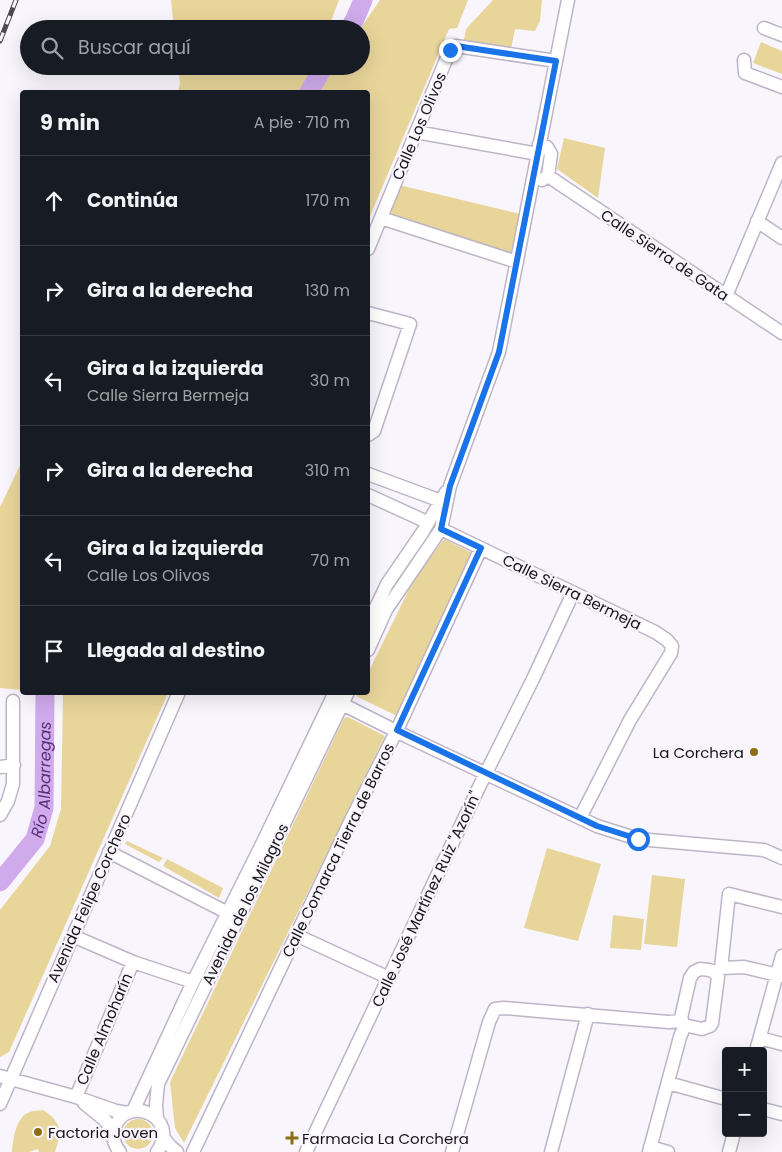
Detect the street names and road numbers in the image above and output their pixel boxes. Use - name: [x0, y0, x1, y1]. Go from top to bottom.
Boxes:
- street label: Calle Los Olivos: [387, 69, 451, 183]
- street label: Calle Sierra de Gata: [597, 204, 733, 306]
- street label: Calle Sierra Bermeja: [499, 549, 645, 635]
- street label: Calle Comarca Tierra de Barros: [277, 739, 399, 961]
- street label: Calle José Martínez Ruiz "Azorín": [367, 788, 485, 1010]
- street label: Avenida Felipe Corchero: [42, 810, 136, 986]
- street label: Avenida de los Milagros: [197, 819, 293, 988]
- street label: Calle Almoharín: [71, 970, 137, 1088]

